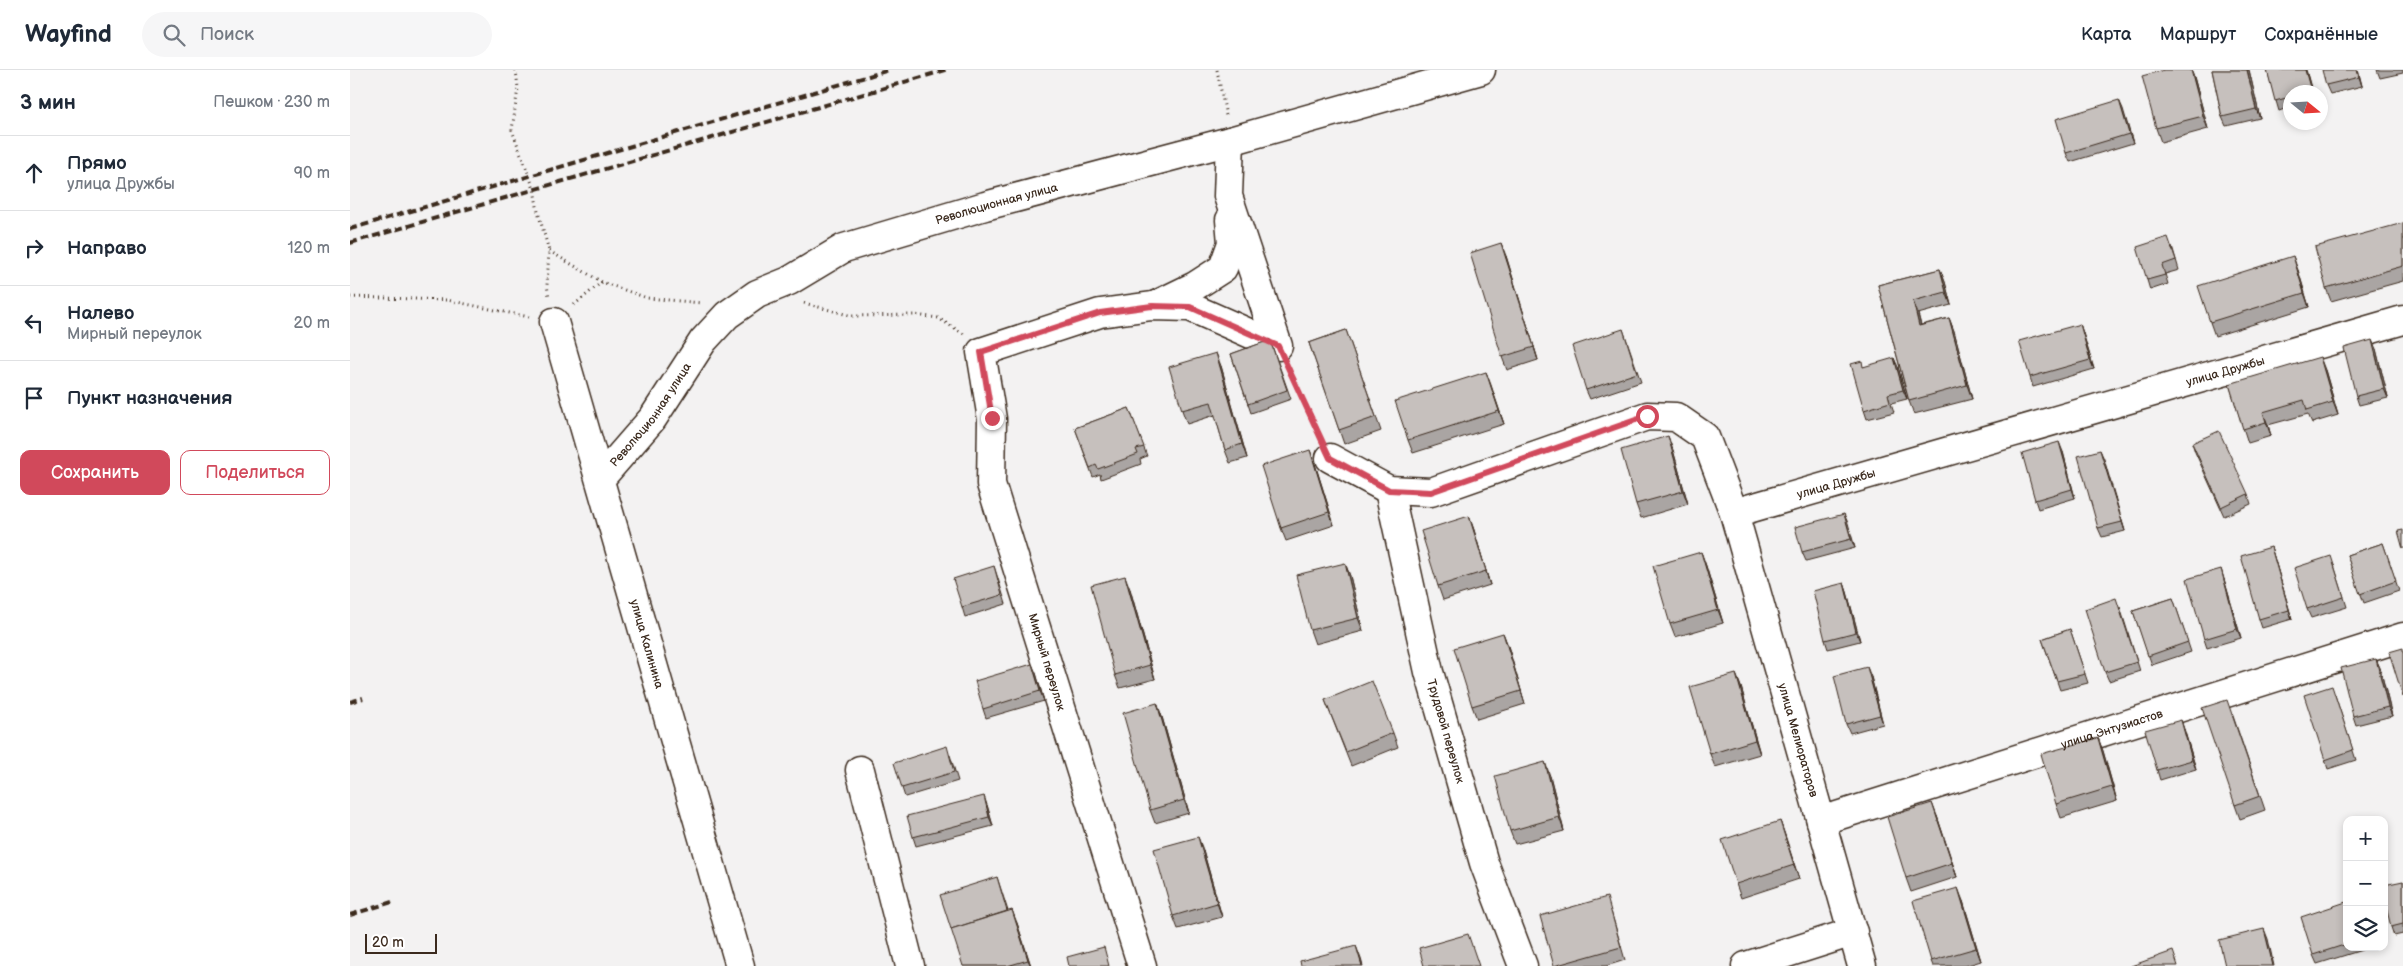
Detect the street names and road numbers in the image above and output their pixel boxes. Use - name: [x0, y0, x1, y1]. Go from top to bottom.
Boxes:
- street label: Революционная улица: [934, 180, 1059, 228]
- street label: улица Дружбы: [2184, 353, 2266, 390]
- street label: Революционная улица: [607, 360, 695, 470]
- street label: улица Дружбы: [1795, 466, 1877, 502]
- street label: улица Калинина: [626, 598, 666, 690]
- street label: Мирный переулок: [1025, 612, 1069, 713]
- street label: Трудовой переулок: [1423, 678, 1468, 786]
- street label: улица Мелиораторов: [1774, 682, 1821, 800]
- street label: улица Энтузиастов: [2059, 706, 2165, 753]

